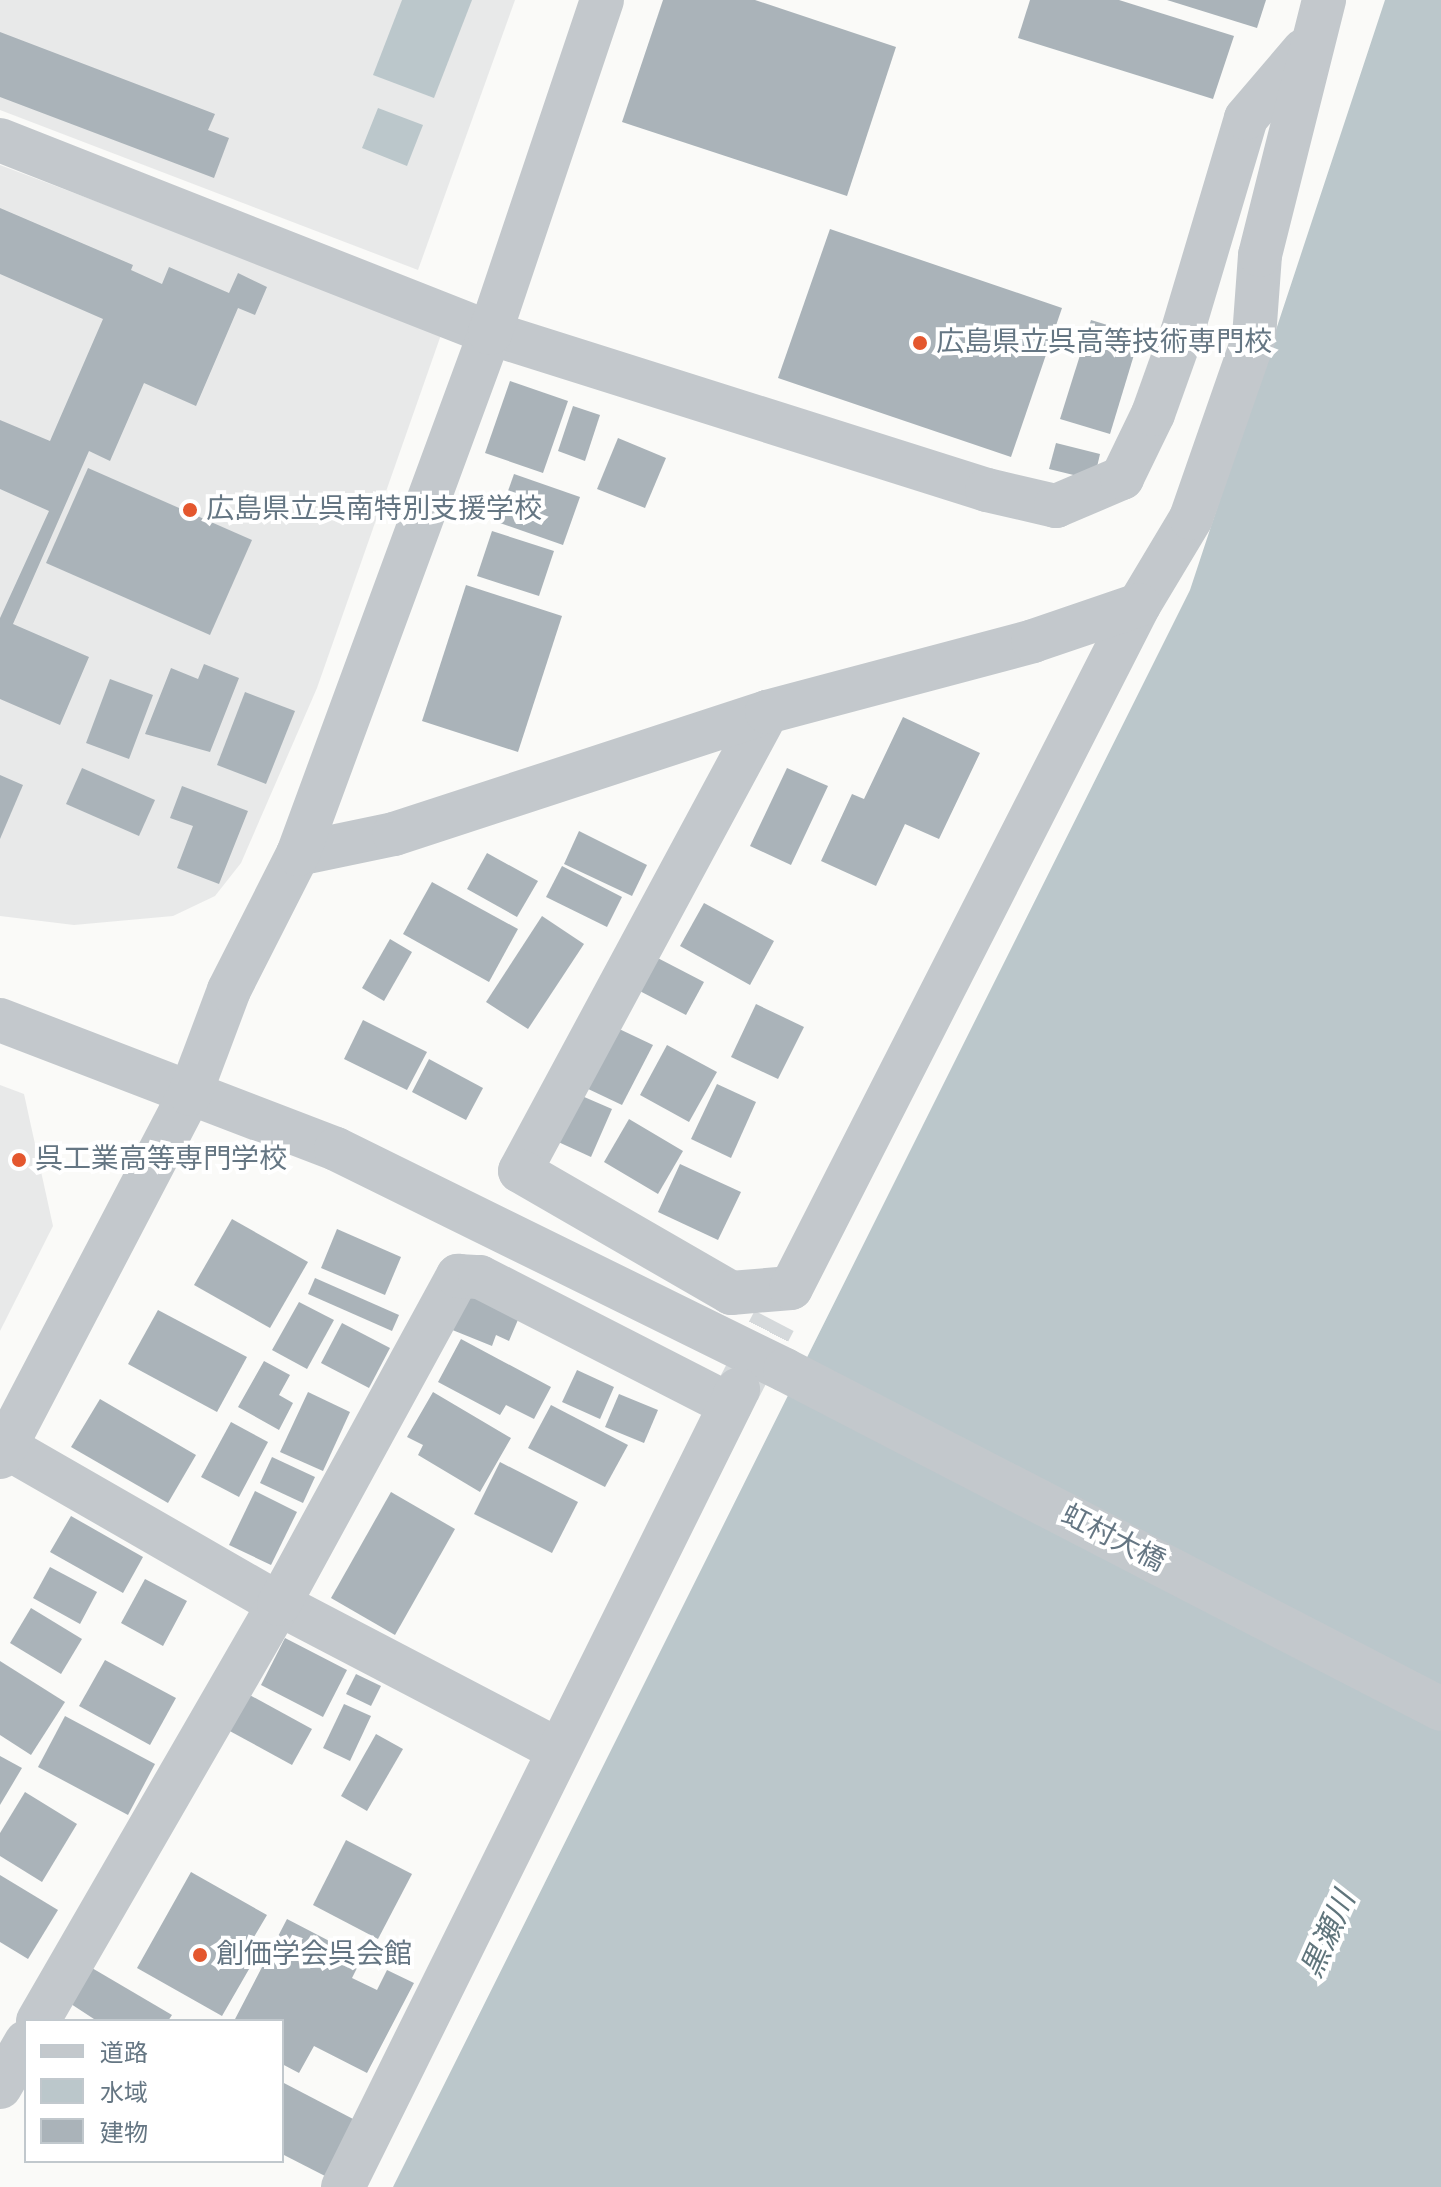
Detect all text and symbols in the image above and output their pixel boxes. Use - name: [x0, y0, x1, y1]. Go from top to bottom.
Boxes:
- place label: 広島県立呉高等技術専門校: [936, 326, 1272, 360]
- marker: 広島県立呉高等技術専門校: [911, 334, 929, 352]
- place label: 広島県立呉南特別支援学校: [206, 493, 542, 527]
- marker: 広島県立呉南特別支援学校: [181, 501, 199, 519]
- place label: 呉工業高等専門学校: [35, 1143, 287, 1177]
- marker: 呉工業高等専門学校: [10, 1151, 28, 1169]
- street label: 虹村大橋: [1055, 1499, 1171, 1579]
- water label: 黒瀬川: [1294, 1887, 1364, 1983]
- place label: 創価学会呉会館: [216, 1938, 412, 1972]
- marker: 創価学会呉会館: [191, 1946, 209, 1964]
- legend: [24, 2019, 284, 2163]
- text: 道路: [100, 2042, 148, 2066]
- text: 水域: [100, 2082, 148, 2106]
- text: 建物: [100, 2122, 148, 2146]

